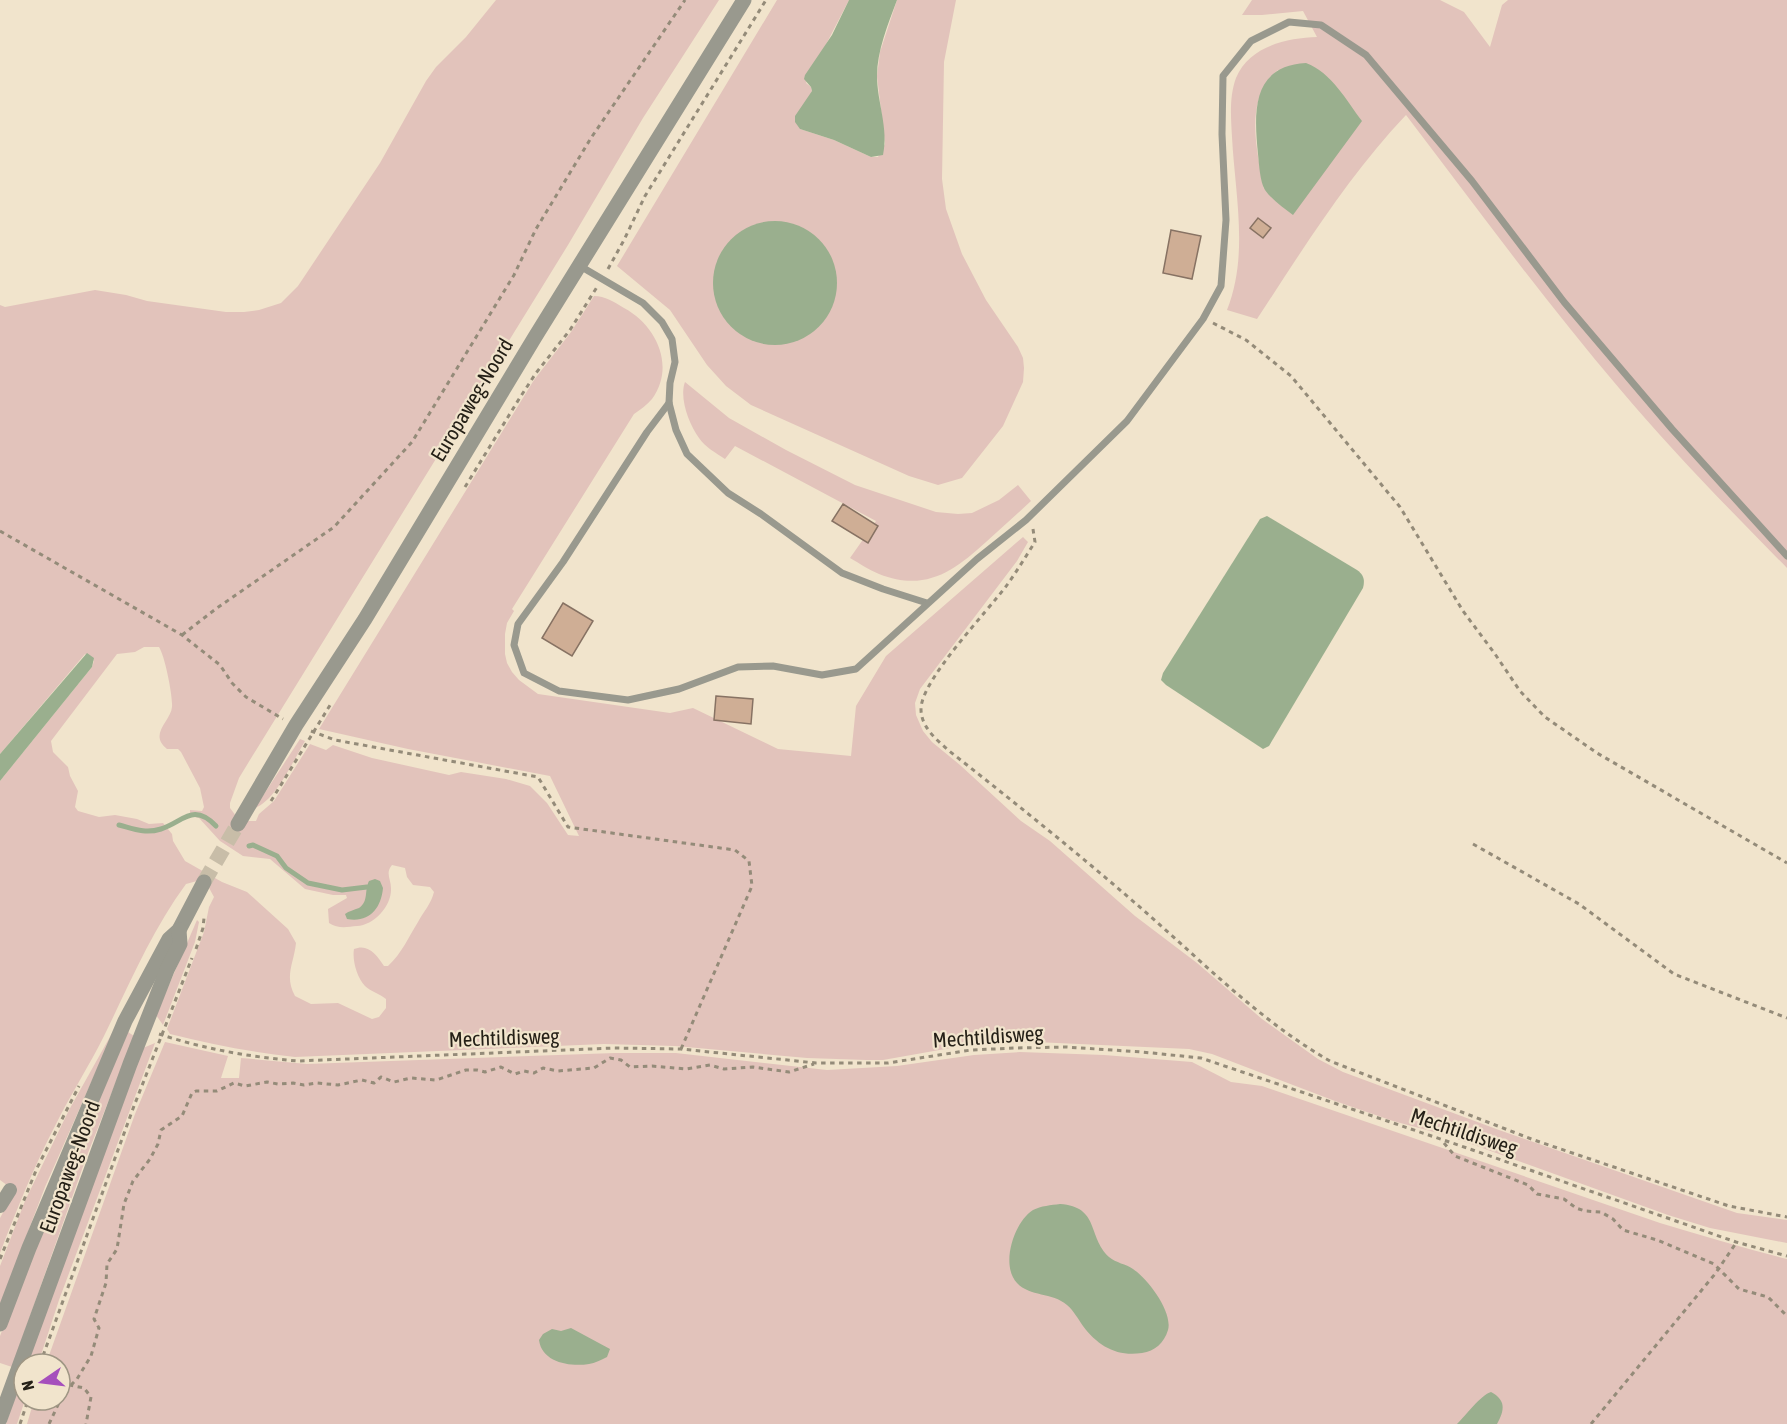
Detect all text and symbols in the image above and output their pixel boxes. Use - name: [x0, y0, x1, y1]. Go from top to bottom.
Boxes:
- street label: Europaweg-Noord: [425, 334, 517, 465]
- street label: Mechtildisweg: [932, 1020, 1044, 1052]
- street label: Mechtildisweg: [448, 1023, 560, 1051]
- street label: Europaweg-Noord: [34, 1097, 104, 1236]
- street label: Mechtildisweg: [1408, 1103, 1521, 1160]
- north arrow: [12, 1352, 72, 1412]
- text: N: [18, 1379, 37, 1392]

